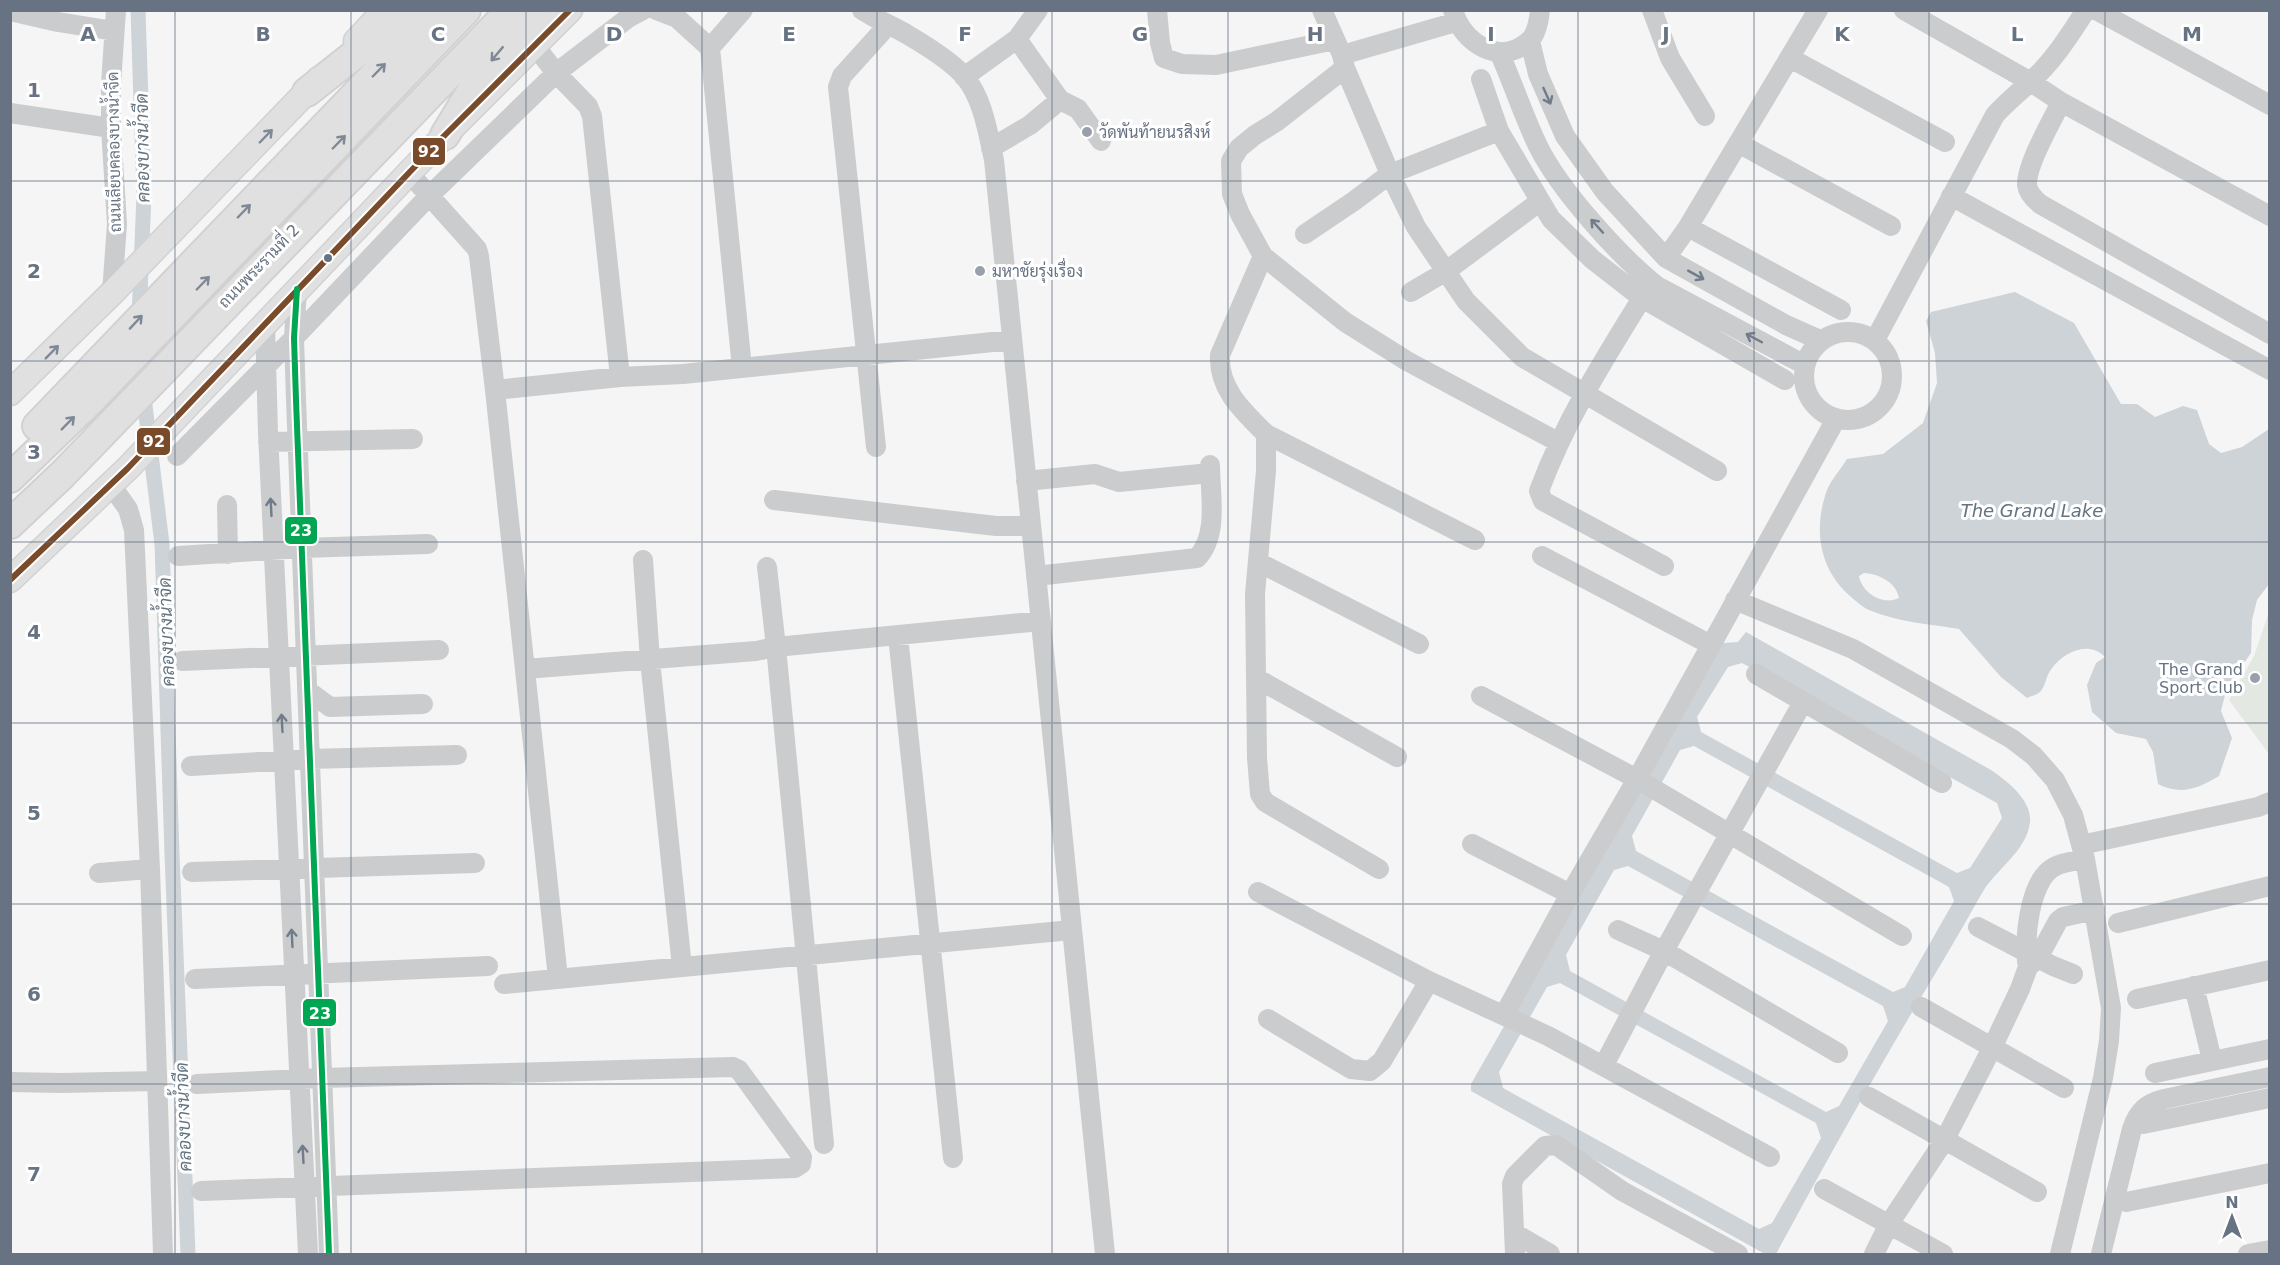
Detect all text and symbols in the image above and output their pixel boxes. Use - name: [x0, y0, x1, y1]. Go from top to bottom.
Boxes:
- text: A: [80, 22, 96, 46]
- text: B: [255, 22, 271, 46]
- text: C: [431, 22, 445, 46]
- text: D: [606, 22, 622, 46]
- text: E: [782, 22, 796, 46]
- text: F: [958, 22, 972, 46]
- text: G: [1132, 22, 1148, 46]
- text: H: [1307, 22, 1323, 46]
- text: I: [1487, 22, 1495, 46]
- text: J: [1660, 22, 1670, 46]
- text: K: [1834, 22, 1851, 46]
- text: L: [2011, 22, 2024, 46]
- text: M: [2182, 22, 2202, 46]
- one-way arrow: [491, 46, 504, 62]
- one-way arrow: [372, 63, 387, 78]
- street label: ถนนเลียบคลองบางน้ำจืด: [98, 72, 125, 233]
- text: 1: [27, 78, 41, 102]
- one-way arrow: [1542, 87, 1554, 105]
- water label: คลองบางน้ำจืด: [126, 93, 153, 203]
- place label: วัดพันท้ายนรสิงห์: [1099, 120, 1210, 142]
- marker: วัดพันท้ายนรสิงห์: [1080, 125, 1094, 139]
- one-way arrow: [259, 128, 273, 143]
- one-way arrow: [331, 135, 346, 150]
- line badge: 92: [412, 137, 446, 166]
- text: 92: [418, 142, 440, 161]
- one-way arrow: [236, 203, 251, 218]
- street label: ถนนพระรามที่ 2: [211, 217, 304, 312]
- one-way arrow: [1590, 218, 1604, 233]
- unlabelled marker: [322, 252, 334, 264]
- place label: มหาชัยรุ่งเรื่อง: [992, 257, 1083, 283]
- text: 2: [27, 259, 41, 283]
- marker: มหาชัยรุ่งเรื่อง: [973, 264, 987, 278]
- one-way arrow: [1687, 269, 1704, 281]
- one-way arrow: [196, 275, 211, 290]
- one-way arrow: [129, 315, 143, 330]
- one-way arrow: [1745, 332, 1763, 343]
- one-way arrow: [45, 345, 60, 360]
- one-way arrow: [60, 415, 75, 430]
- line badge: 92: [136, 427, 171, 456]
- text: 92: [143, 432, 165, 451]
- text: 3: [27, 440, 41, 464]
- one-way arrow: [266, 497, 277, 517]
- water label: The Grand Lake: [1961, 500, 2103, 521]
- line badge: 23: [284, 516, 318, 545]
- text: 23: [290, 521, 312, 540]
- water label: คลองบางน้ำจืด: [149, 577, 178, 687]
- text: 4: [27, 620, 41, 644]
- place label: The Grand Sport Club: [2158, 660, 2243, 697]
- marker: The Grand Sport Club: [2248, 671, 2262, 685]
- one-way arrow: [276, 713, 287, 733]
- text: 5: [27, 801, 41, 825]
- one-way arrow: [287, 929, 298, 949]
- text: 6: [27, 982, 41, 1006]
- line badge: 23: [302, 998, 337, 1027]
- text: 23: [309, 1004, 331, 1023]
- water label: คลองบางน้ำจืด: [166, 1062, 195, 1172]
- one-way arrow: [298, 1145, 309, 1165]
- text: 7: [27, 1162, 41, 1186]
- north arrow: [2202, 1187, 2262, 1247]
- text: N: [2225, 1193, 2239, 1212]

